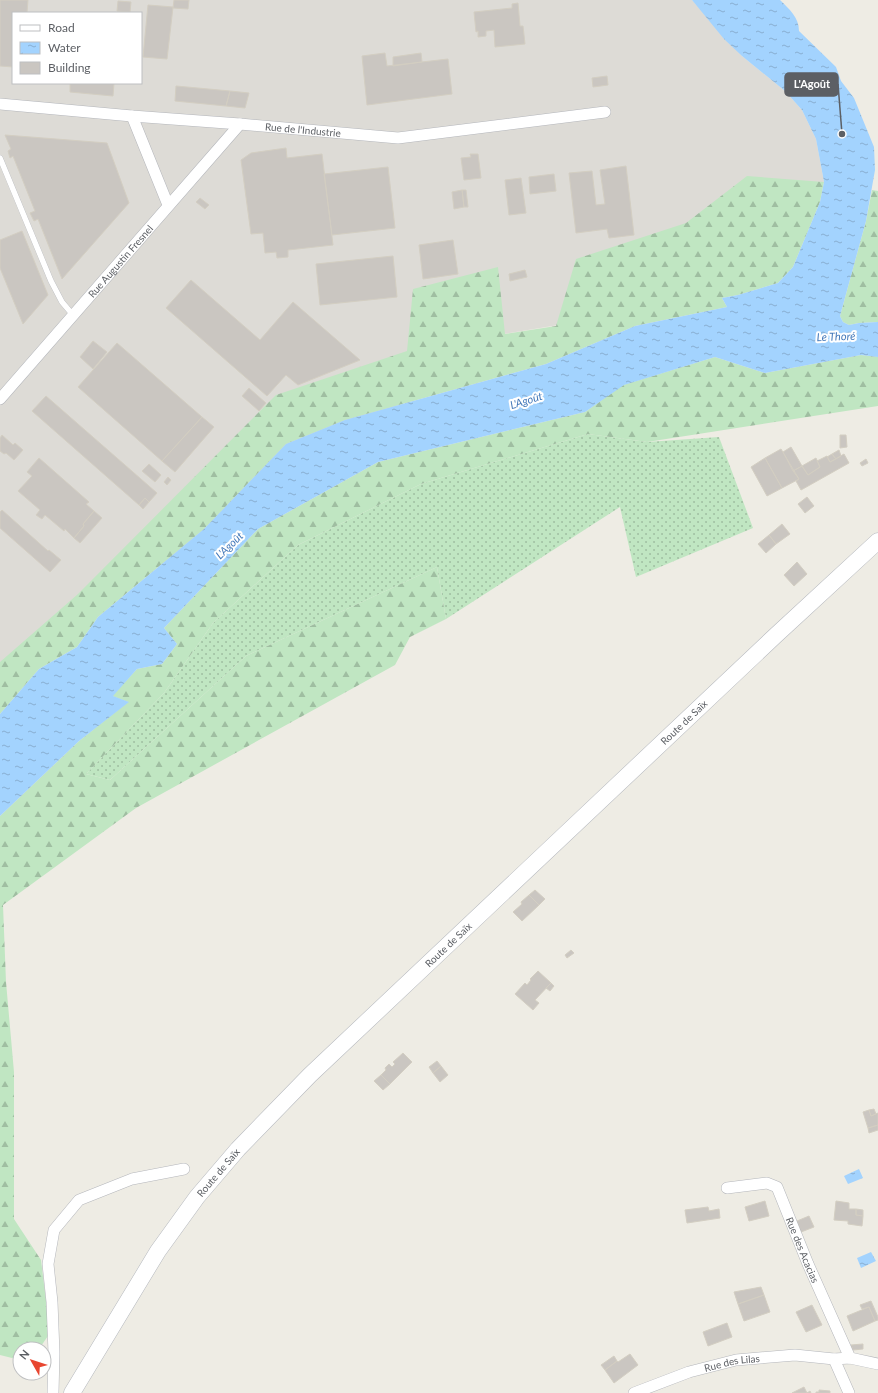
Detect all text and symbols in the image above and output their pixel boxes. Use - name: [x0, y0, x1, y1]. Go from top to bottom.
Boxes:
- legend: [12, 12, 142, 84]
- text: Road: [48, 20, 75, 35]
- text: Water: [48, 40, 81, 55]
- text: Building: [48, 60, 91, 75]
- callout: L'Agoût: [785, 73, 838, 96]
- text: L'Agoût: [794, 77, 831, 90]
- street label: Rue de l'Industrie: [264, 120, 341, 139]
- street label: Rue Augustin Fresnel: [85, 222, 155, 300]
- water label: Le Thoré: [816, 329, 856, 343]
- water label: L'Agoût: [508, 389, 544, 411]
- water label: L'Agoût: [213, 529, 246, 561]
- street label: Route de Saïx: [658, 697, 710, 747]
- street label: Route de Saïx: [422, 920, 474, 969]
- street label: Route de Saïx: [194, 1146, 242, 1199]
- street label: Rue des Acacias: [784, 1215, 822, 1285]
- north arrow: [12, 1341, 52, 1381]
- text: N: [16, 1347, 32, 1362]
- street label: Rue des Lilas: [703, 1352, 760, 1374]

